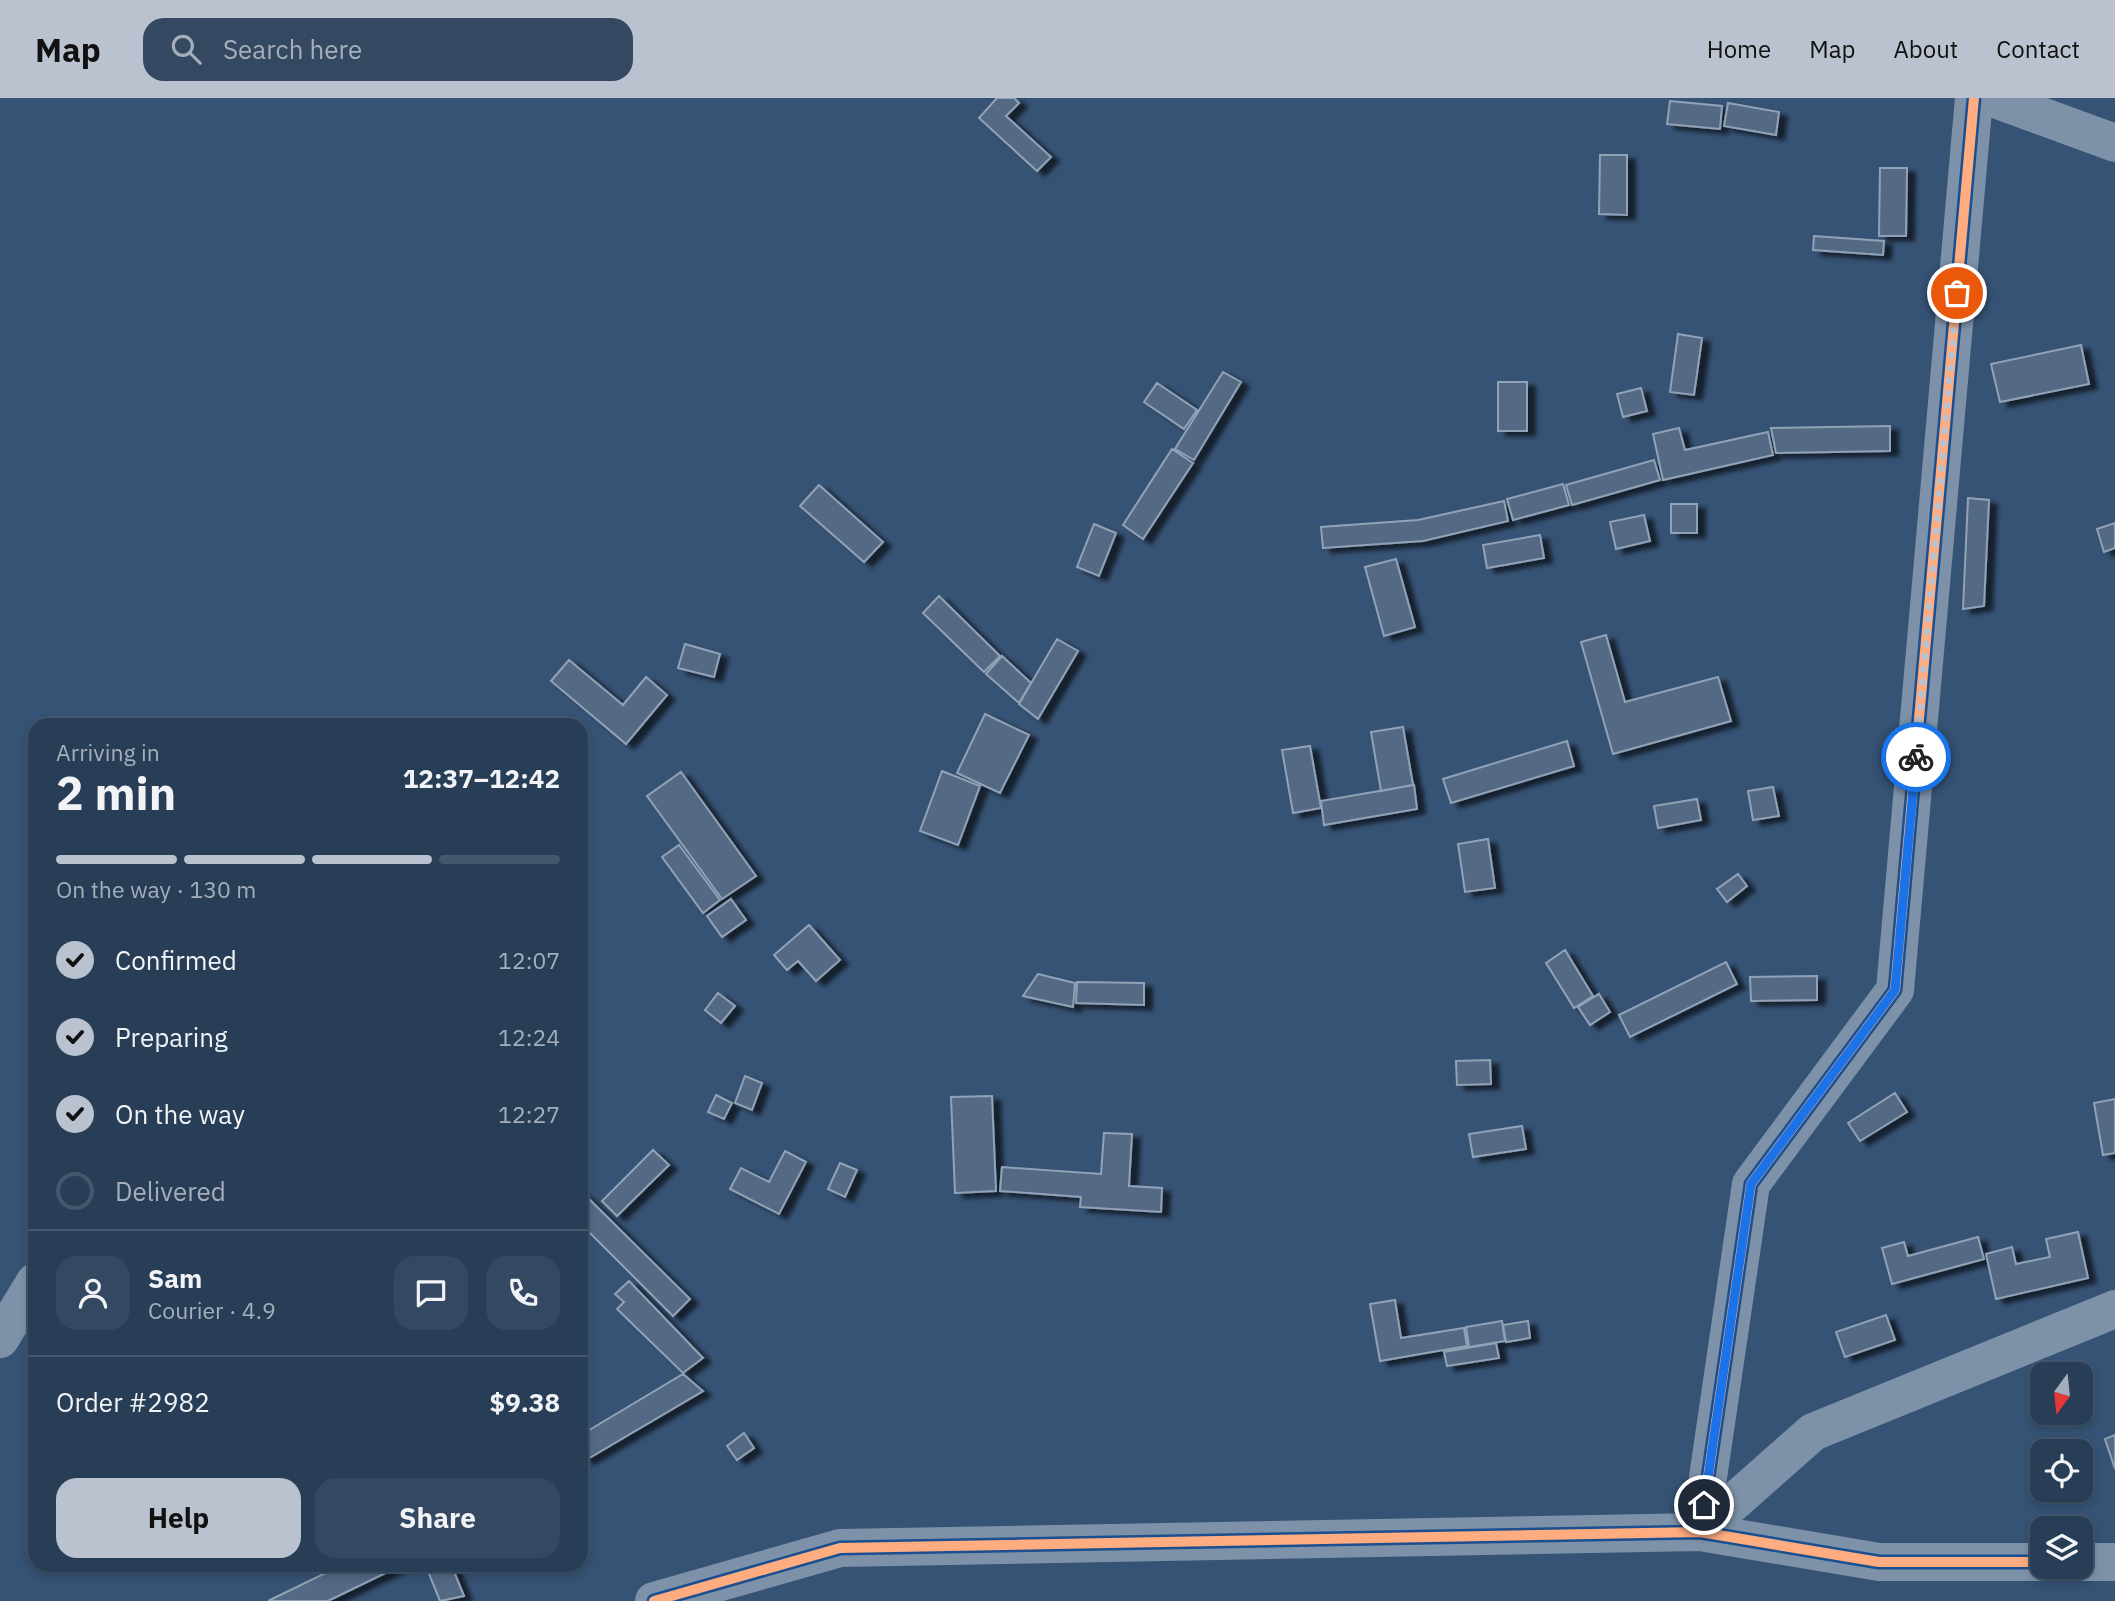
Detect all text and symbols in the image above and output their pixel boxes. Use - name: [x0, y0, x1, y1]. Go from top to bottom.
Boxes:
- search box: [143, 18, 633, 81]
- text: Map: [35, 28, 101, 71]
- icon: search: [167, 30, 205, 68]
- text: Search here: [223, 32, 362, 66]
- text: Home: [1707, 33, 1771, 65]
- text: Map: [1809, 33, 1855, 65]
- text: About: [1893, 33, 1958, 65]
- text: Contact: [1996, 33, 2080, 65]
- pin: [1927, 263, 1987, 323]
- icon: bag: [1938, 274, 1976, 312]
- courier: [1881, 722, 1951, 792]
- text: Arriving in: [56, 737, 160, 767]
- icon: bike: [1897, 738, 1935, 776]
- text: 12:37–12:42: [403, 761, 560, 795]
- text: 2 min: [56, 763, 176, 823]
- text: On the way · 130 m: [56, 874, 256, 904]
- icon: check: [56, 941, 94, 979]
- text: Confirmed: [115, 943, 237, 977]
- text: 12:07: [498, 945, 560, 975]
- icon: check: [56, 1018, 94, 1056]
- text: Preparing: [115, 1020, 228, 1054]
- text: 12:24: [498, 1022, 560, 1052]
- icon: check: [56, 1095, 94, 1133]
- text: On the way: [115, 1097, 245, 1131]
- text: 12:27: [498, 1099, 560, 1129]
- text: Delivered: [115, 1174, 226, 1208]
- button: person: [56, 1256, 130, 1330]
- button: chat: [394, 1256, 468, 1330]
- button: phone: [486, 1256, 560, 1330]
- text: Sam: [148, 1261, 202, 1295]
- text: Courier · 4.9: [148, 1295, 276, 1325]
- north arrow: [2030, 1362, 2093, 1424]
- map controls: [2030, 1362, 2093, 1579]
- text: Order #2982: [56, 1385, 210, 1419]
- text: $9.38: [490, 1385, 560, 1419]
- button: locate: [2030, 1439, 2093, 1502]
- pin: [1674, 1475, 1734, 1535]
- button: Help: [56, 1478, 301, 1558]
- button: Share: [315, 1478, 560, 1558]
- icon: home: [1685, 1486, 1723, 1524]
- button: layers: [2030, 1516, 2093, 1579]

